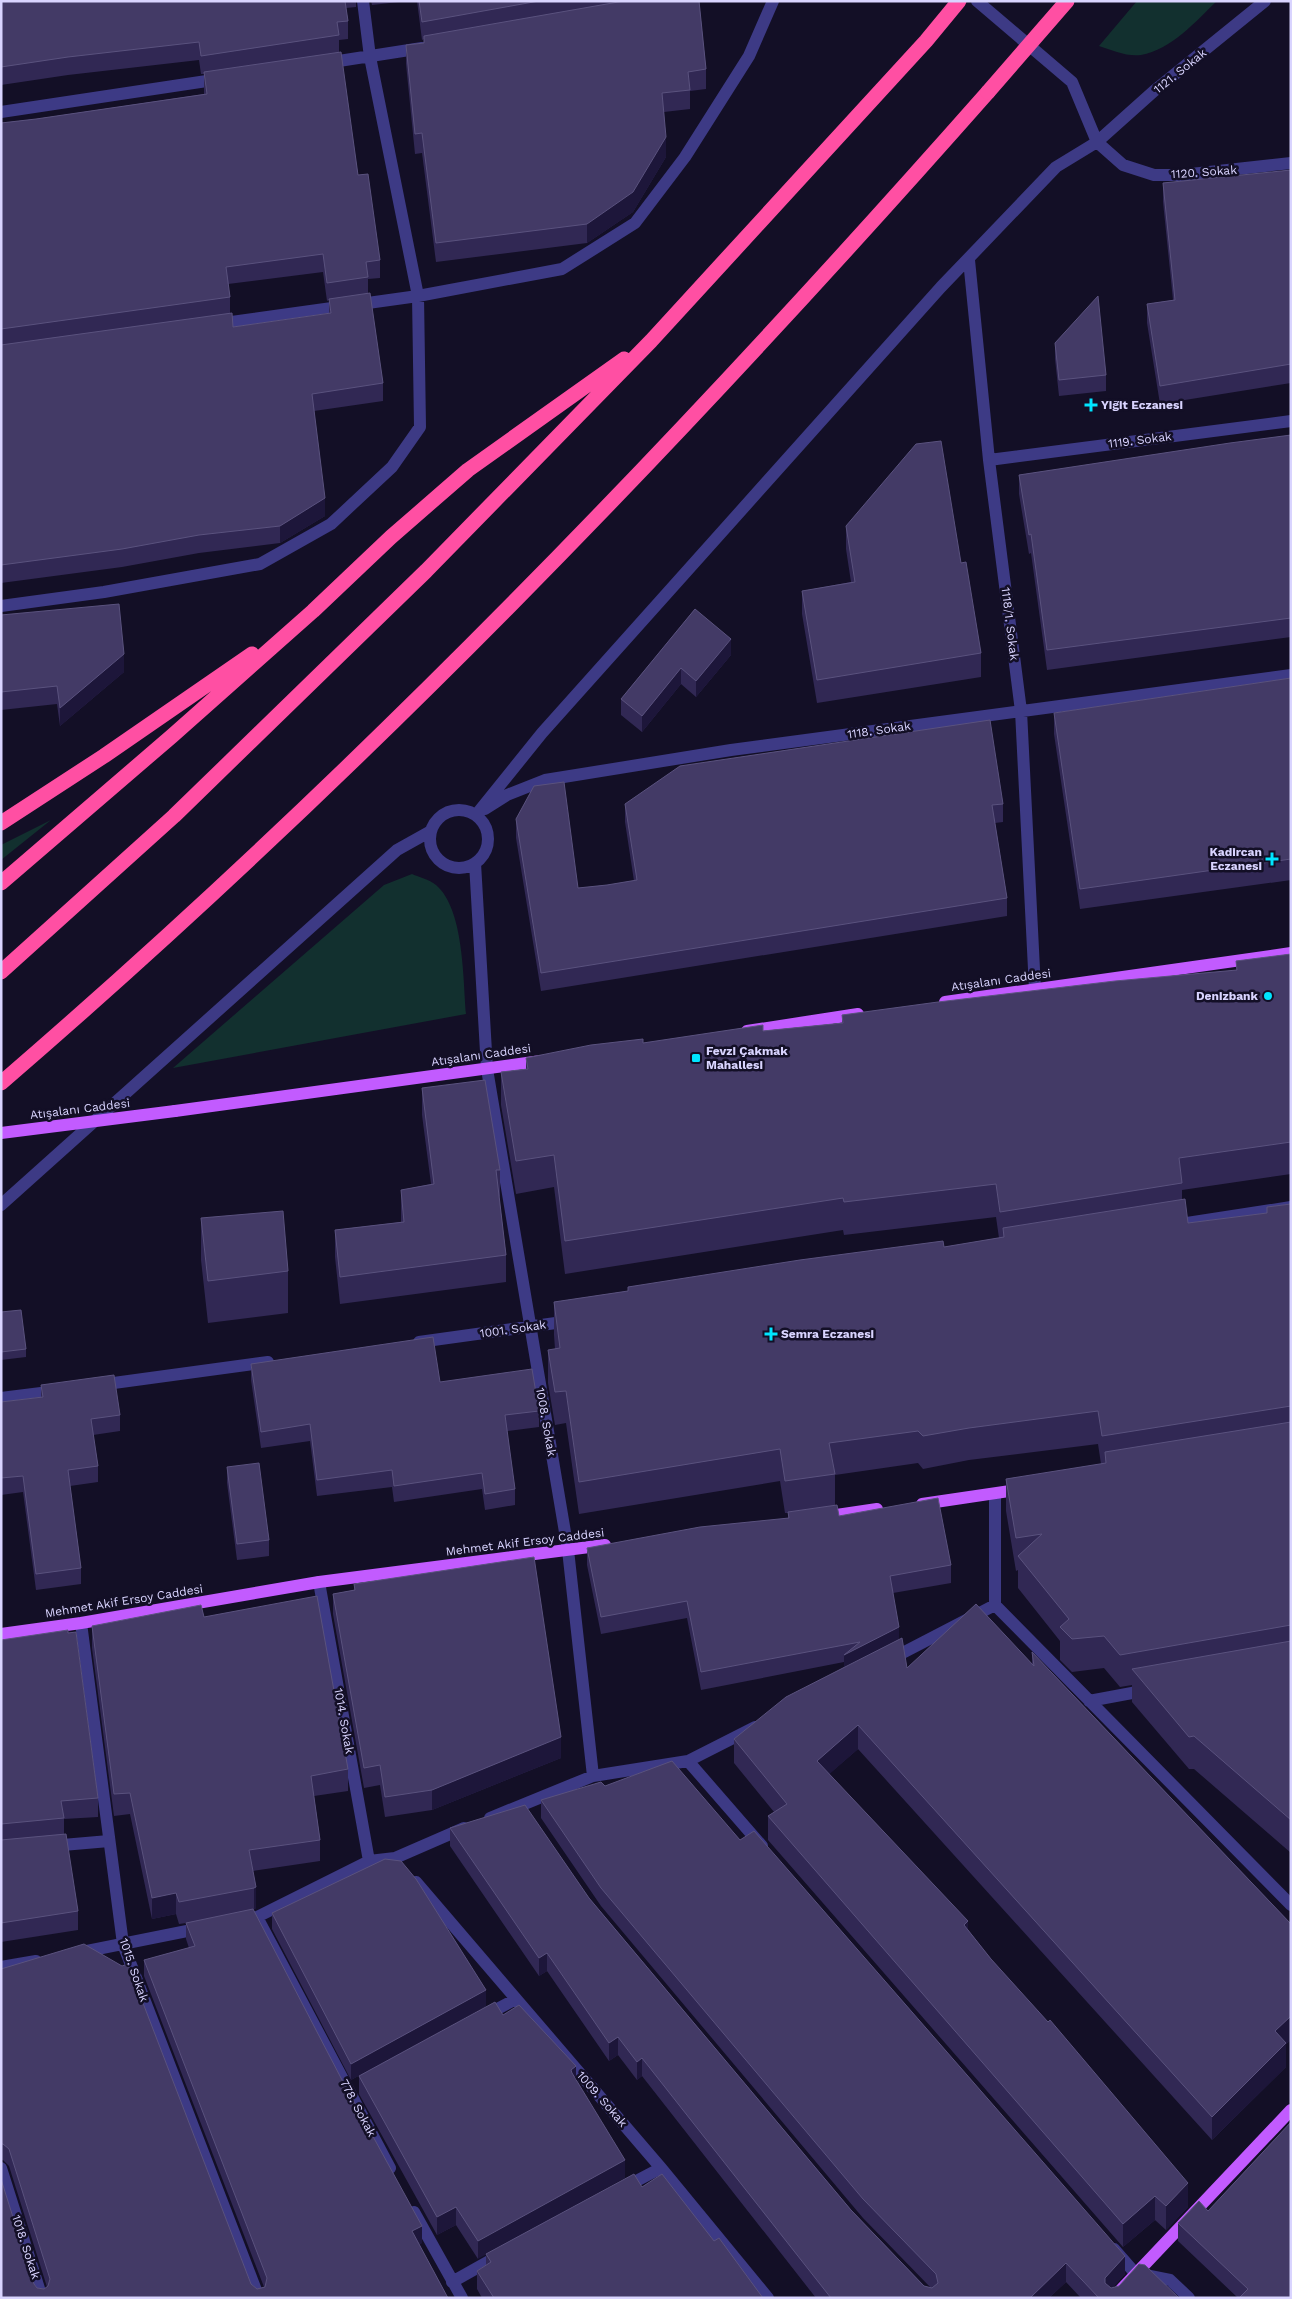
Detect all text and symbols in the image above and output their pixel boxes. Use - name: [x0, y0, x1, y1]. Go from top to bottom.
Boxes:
- street label: 1121. Sokak: [1151, 45, 1209, 96]
- street label: 1120. Sokak: [1171, 163, 1238, 181]
- place label: Yiğit Eczanesi: [1101, 398, 1183, 412]
- marker: Yiğit Eczanesi: [1085, 399, 1097, 411]
- street label: 1119. Sokak: [1108, 429, 1173, 451]
- street label: 1118/1. Sokak: [999, 587, 1021, 662]
- street label: 1118. Sokak: [846, 719, 912, 741]
- place label: Kadircan Eczanesi: [1210, 845, 1262, 873]
- marker: Kadircan Eczanesi: [1266, 853, 1278, 865]
- street label: Atışalanı Caddesi: [950, 966, 1052, 994]
- place label: Denizbank: [1196, 989, 1259, 1003]
- marker: Denizbank: [1262, 990, 1274, 1002]
- street label: Atışalanı Caddesi: [430, 1041, 532, 1069]
- place label: Fevzi Çakmak Mahallesi: [706, 1044, 788, 1072]
- marker: Fevzi Çakmak Mahallesi: [690, 1052, 702, 1064]
- street label: Atışalanı Caddesi: [29, 1096, 131, 1122]
- street label: 1001. Sokak: [479, 1317, 547, 1341]
- place label: Semra Eczanesi: [781, 1327, 874, 1341]
- marker: Semra Eczanesi: [765, 1328, 777, 1340]
- street label: 1008. Sokak: [533, 1387, 559, 1458]
- street label: Mehmet Akif Ersoy Caddesi: [445, 1525, 605, 1559]
- street label: Mehmet Akif Ersoy Caddesi: [44, 1582, 204, 1620]
- street label: 1014. Sokak: [331, 1687, 357, 1755]
- street label: 1015. Sokak: [117, 1936, 151, 2004]
- street label: 1009. Sokak: [574, 2068, 630, 2130]
- street label: 778. Sokak: [337, 2077, 379, 2139]
- street label: 1018. Sokak: [9, 2213, 43, 2281]

